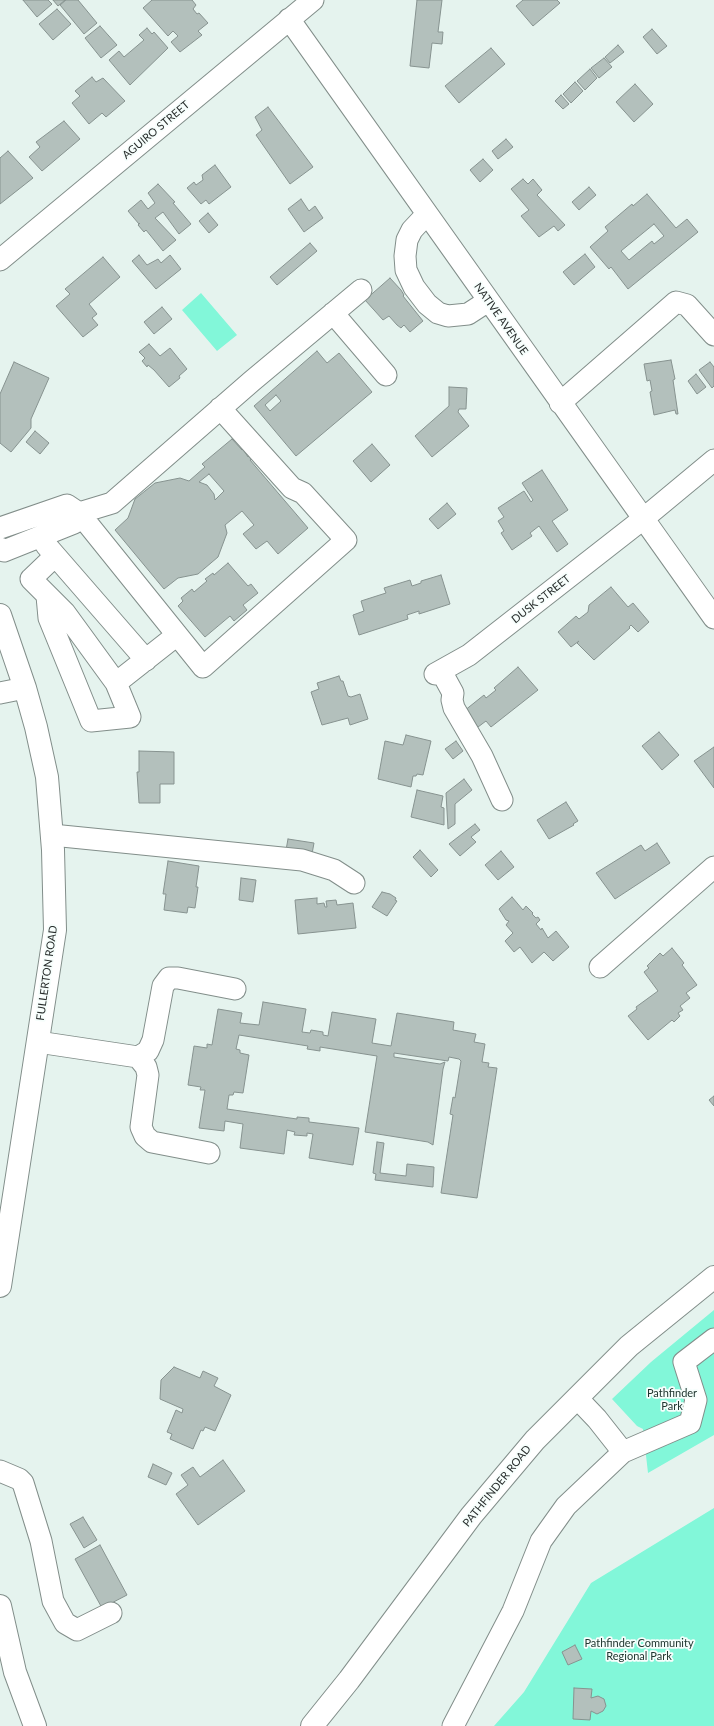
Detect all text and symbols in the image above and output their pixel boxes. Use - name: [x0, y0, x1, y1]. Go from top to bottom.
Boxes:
- street label: AGUIRO STREET: [120, 98, 192, 162]
- street label: NATIVE AVENUE: [471, 281, 531, 357]
- street label: DUSK STREET: [509, 572, 573, 626]
- street label: FULLERTON ROAD: [34, 925, 60, 1021]
- park label: Pathfinder Park: [647, 1386, 697, 1412]
- street label: PATHFINDER ROAD: [460, 1443, 534, 1529]
- park label: Pathfinder Community Regional Park: [584, 1636, 694, 1662]

